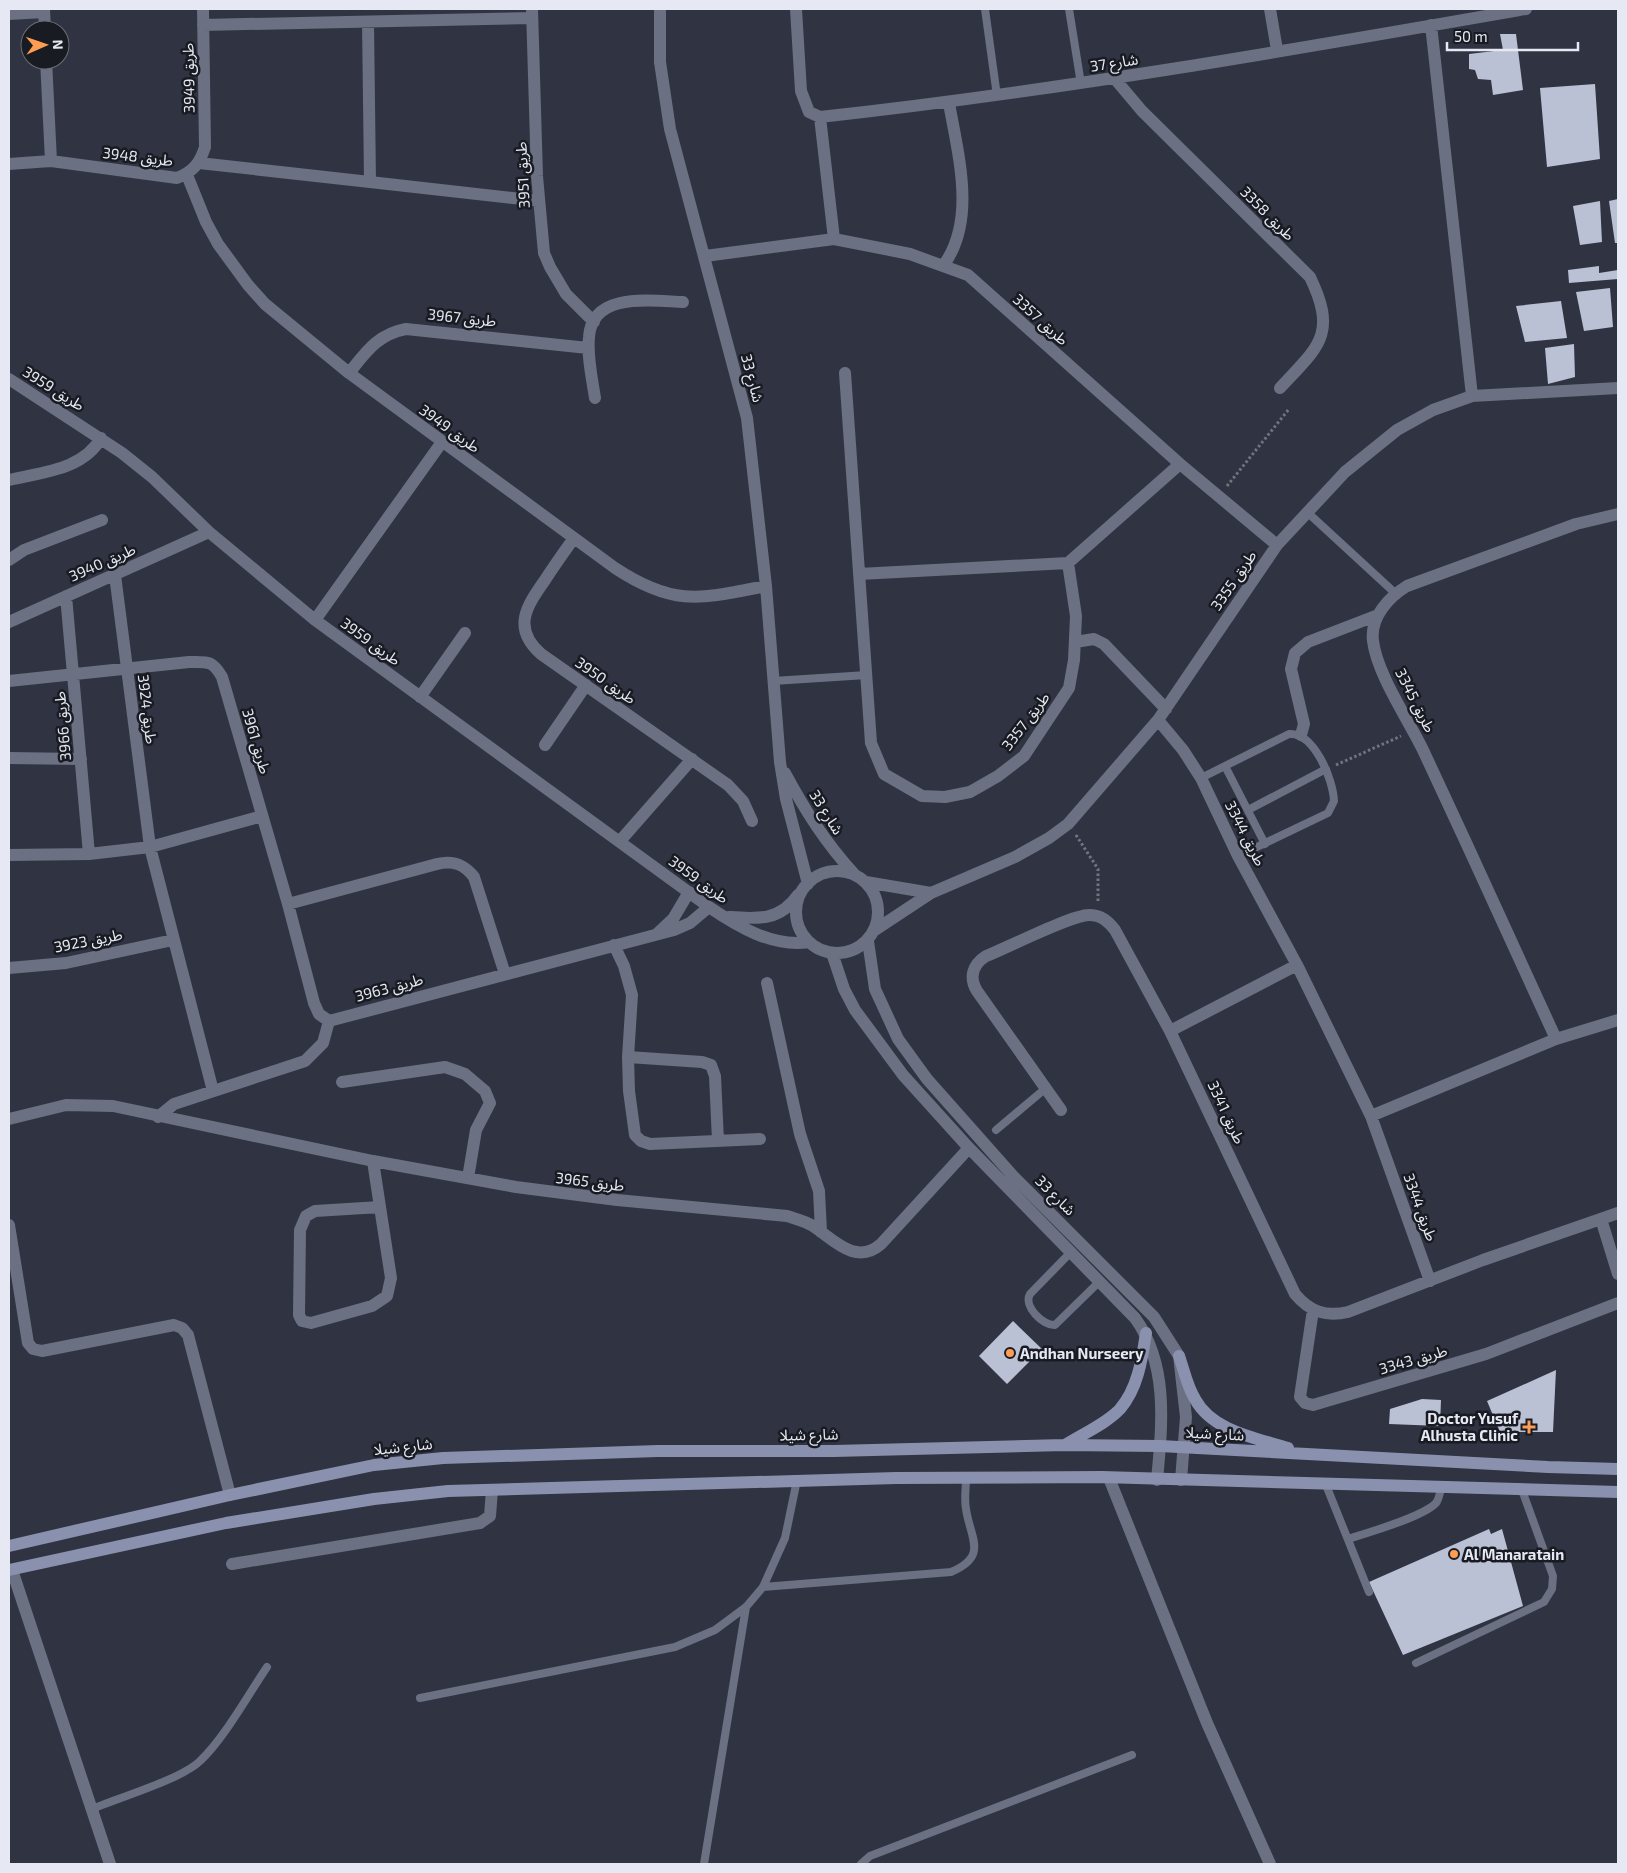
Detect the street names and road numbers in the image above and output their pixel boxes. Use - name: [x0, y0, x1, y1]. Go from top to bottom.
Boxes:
- street label: طريق 3949: [178, 43, 200, 113]
- street label: شارع 37: [1089, 49, 1140, 79]
- street label: طريق 3951: [511, 141, 535, 209]
- street label: طريق 3948: [101, 143, 174, 171]
- street label: طريق 3358: [1236, 182, 1299, 245]
- street label: طريق 3357: [1008, 290, 1072, 350]
- street label: طريق 3967: [427, 304, 497, 332]
- street label: شارع 33: [734, 352, 768, 405]
- street label: طريق 3959: [19, 362, 88, 416]
- street label: طريق 3949: [415, 400, 484, 458]
- street label: طريق 3940: [66, 539, 139, 586]
- street label: طريق 3355: [1206, 547, 1261, 614]
- street label: طريق 3959: [337, 613, 404, 670]
- street label: طريق 3950: [571, 653, 640, 709]
- street label: طريق 3345: [1390, 665, 1440, 736]
- street label: طريق 3924: [133, 673, 161, 745]
- street label: طريق 3357: [997, 688, 1054, 755]
- street label: طريق 3966: [50, 690, 76, 762]
- street label: طريق 3961: [237, 706, 275, 776]
- street label: شارع 33: [803, 786, 848, 840]
- street label: طريق 3344: [1220, 797, 1270, 870]
- street label: طريق 3959: [665, 851, 732, 908]
- street label: طريق 3923: [52, 925, 124, 957]
- street label: طريق 3963: [353, 969, 425, 1007]
- street label: طريق 3341: [1203, 1078, 1249, 1147]
- street label: طريق 3965: [554, 1168, 625, 1196]
- street label: شارع 33: [1029, 1171, 1080, 1222]
- street label: طريق 3344: [1399, 1171, 1442, 1244]
- street label: طريق 3343: [1377, 1341, 1450, 1379]
- street label: شارع شيلا: [1185, 1422, 1245, 1448]
- street label: شارع شيلا: [779, 1424, 839, 1448]
- street label: شارع شيلا: [373, 1434, 434, 1462]

